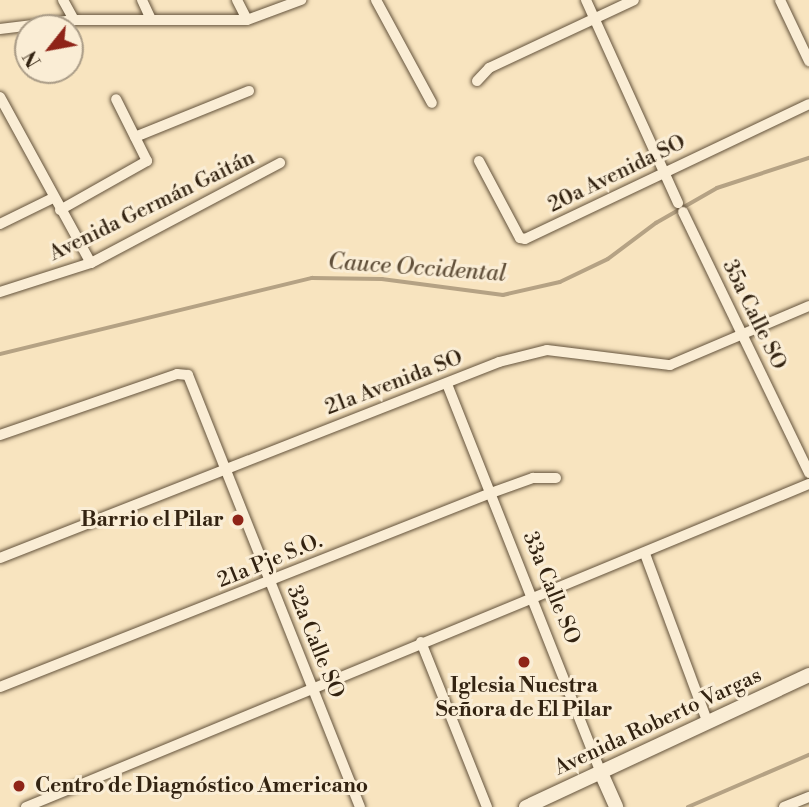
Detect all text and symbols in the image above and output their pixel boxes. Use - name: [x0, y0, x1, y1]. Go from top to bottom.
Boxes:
- north arrow: [14, 14, 84, 84]
- text: N: [19, 46, 47, 71]
- street label: 20a Avenida SO: [544, 130, 690, 218]
- street label: Avenida Germán Gaitán: [45, 145, 259, 267]
- water label: Cauce Occidental: [327, 248, 507, 288]
- street label: 35a Calle SO: [717, 256, 791, 374]
- street label: 21a Avenida SO: [322, 345, 466, 421]
- place label: Barrio el Pilar: [81, 507, 224, 533]
- marker: Barrio el Pilar: [230, 512, 246, 528]
- street label: 33a Calle SO: [517, 528, 585, 648]
- street label: 21a Pje S.O.: [214, 529, 326, 593]
- street label: 32a Calle SO: [281, 582, 349, 702]
- marker: Iglesia Nuestra Señora de El Pilar: [516, 654, 532, 670]
- street label: Avenida Roberto Vargas: [550, 663, 766, 781]
- place label: Iglesia Nuestra Señora de El Pilar: [436, 673, 612, 723]
- place label: Centro de Diagnóstico Americano: [35, 773, 368, 799]
- marker: Centro de Diagnóstico Americano: [9, 776, 29, 796]

